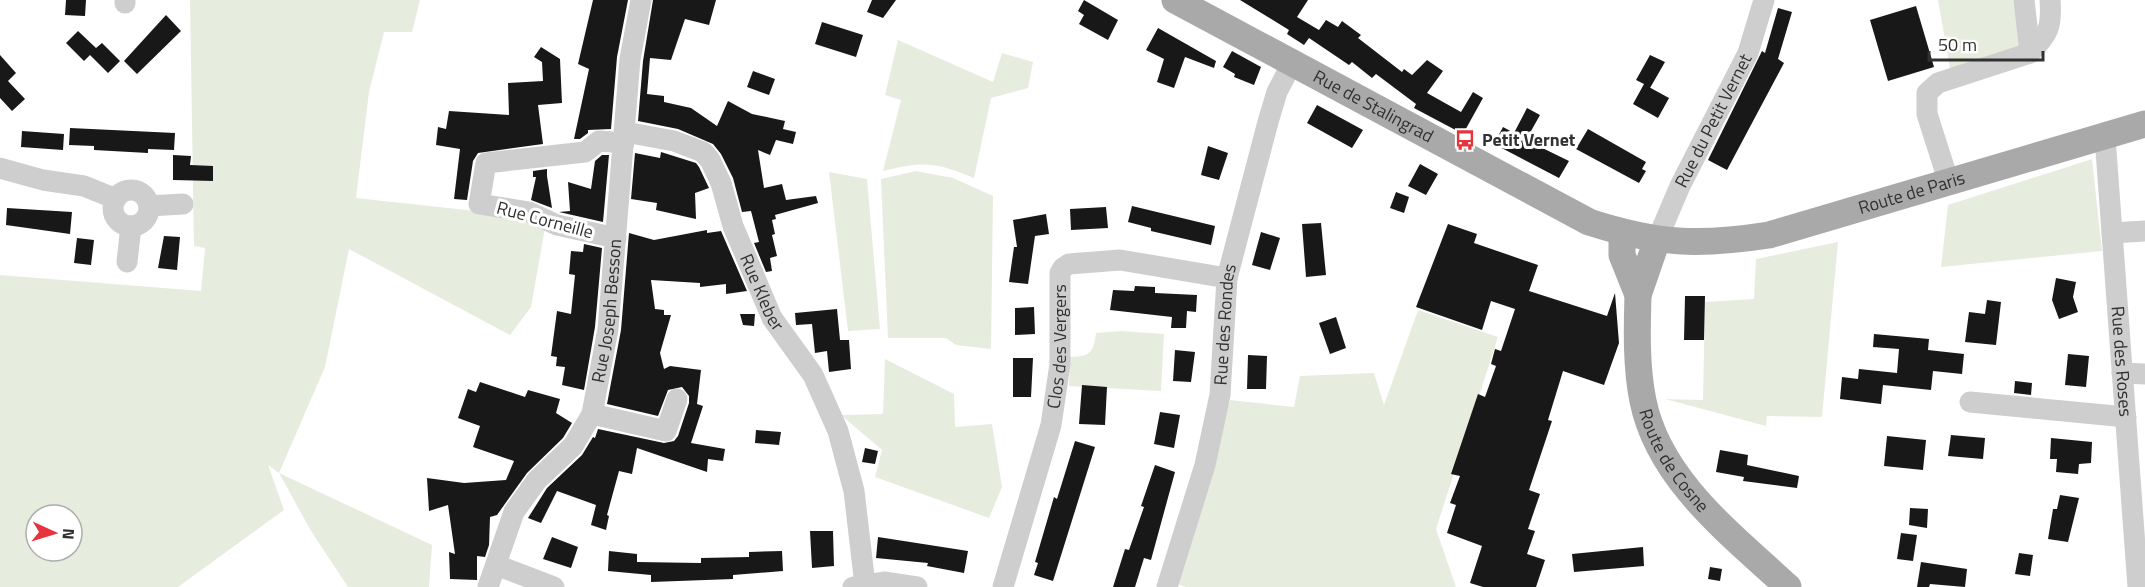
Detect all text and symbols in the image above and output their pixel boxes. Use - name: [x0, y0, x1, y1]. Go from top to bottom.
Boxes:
- scale bar: [1929, 24, 2043, 62]
- text: 50 m: [1938, 31, 1977, 58]
- street label: Rue du Petit Vernet: [1667, 48, 1759, 192]
- street label: Rue de Stalingrad: [1308, 63, 1439, 149]
- place label: Petit Vernet: [1482, 126, 1576, 153]
- bus stop icon: Petit Vernet: [1453, 128, 1477, 152]
- street label: Route de Paris: [1855, 164, 1968, 221]
- street label: Rue Corneille: [494, 194, 596, 245]
- street label: Rue Joseph Besson: [584, 238, 628, 385]
- street label: Rue Kleber: [733, 249, 791, 337]
- street label: Rue des Rondes: [1207, 261, 1243, 386]
- street label: Clos des Vergers: [1040, 284, 1073, 410]
- street label: Rue des Roses: [2104, 305, 2139, 418]
- street label: Route de Cosne: [1632, 405, 1716, 518]
- north arrow: [24, 503, 84, 563]
- text: N: [57, 528, 81, 540]

